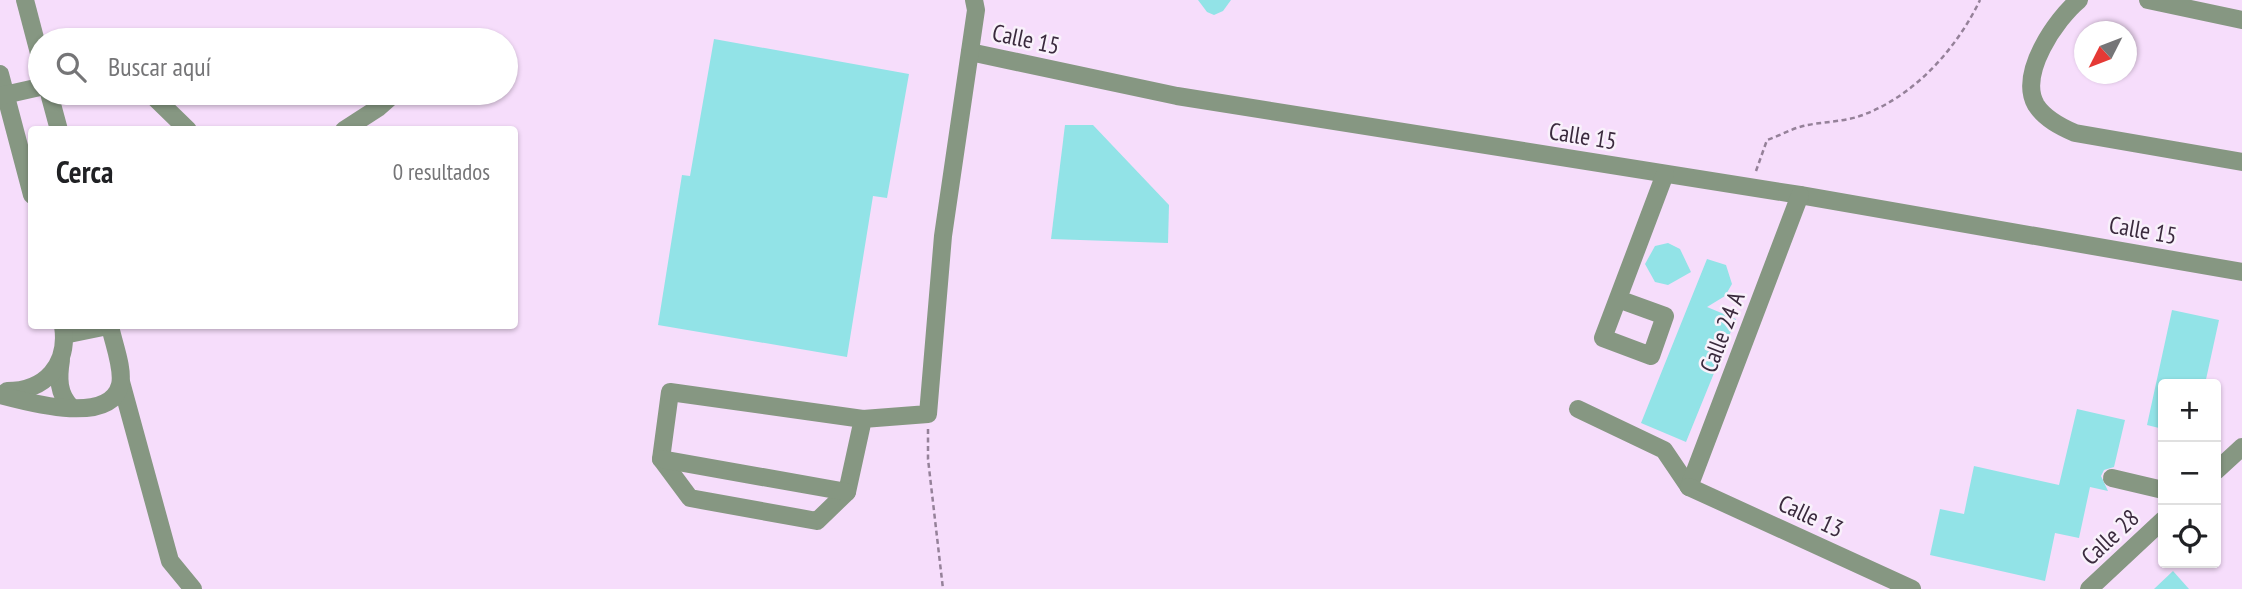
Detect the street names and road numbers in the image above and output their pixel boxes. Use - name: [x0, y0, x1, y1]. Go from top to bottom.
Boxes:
- street label: Calle 15: [989, 17, 1063, 61]
- street label: Calle 15: [1547, 115, 1619, 157]
- street label: Calle 15: [2107, 209, 2179, 251]
- street label: Calle 24 A: [1693, 287, 1752, 377]
- street label: Calle 13: [1774, 488, 1848, 544]
- street label: Calle 28: [2075, 502, 2145, 572]

